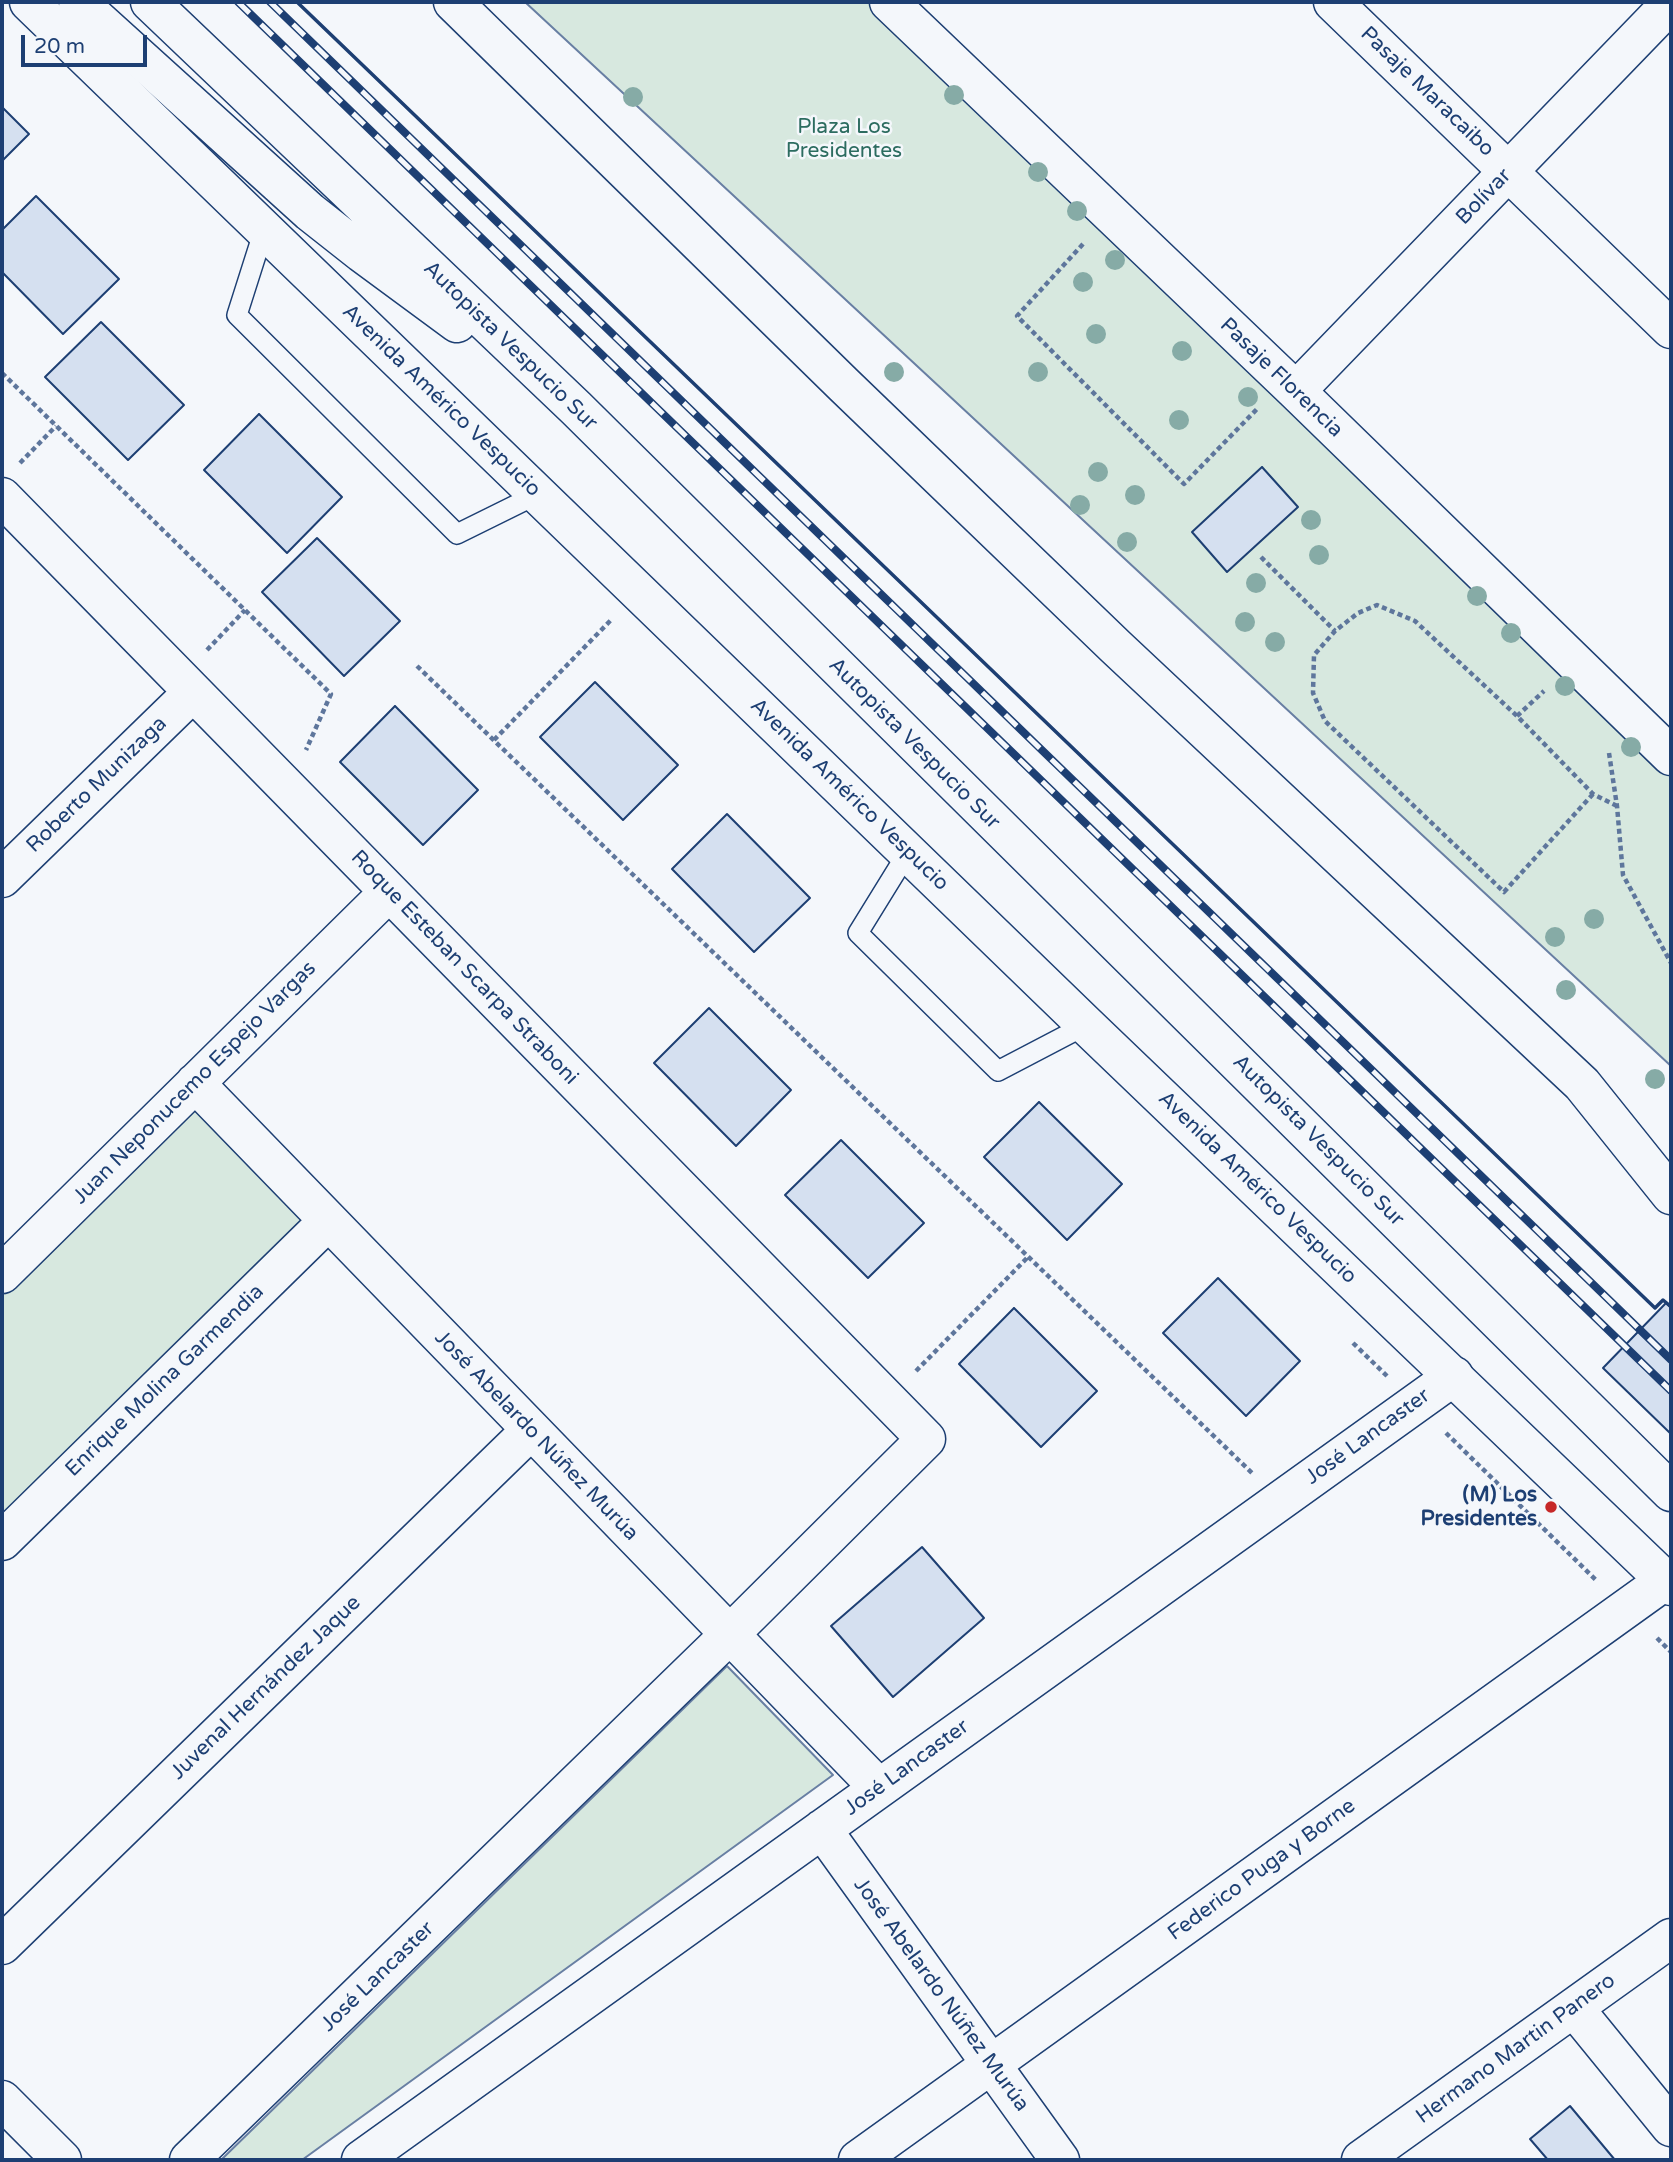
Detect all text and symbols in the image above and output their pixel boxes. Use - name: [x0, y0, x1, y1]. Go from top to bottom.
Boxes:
- scale bar: [24, 21, 150, 65]
- street label: Pasaje Maracaibo: [1355, 22, 1499, 162]
- text: 20 m: [34, 34, 85, 59]
- park label: Plaza Los Presidentes: [786, 114, 902, 164]
- street label: Bolívar: [1451, 164, 1517, 230]
- street label: Autopista Vespucio Sur: [418, 256, 602, 436]
- street label: Avenida Américo Vespucio: [336, 299, 546, 503]
- street label: Pasaje Florencia: [1214, 313, 1348, 443]
- street label: Autopista Vespucio Sur: [823, 653, 1005, 835]
- street label: Avenida Américo Vespucio: [744, 693, 954, 897]
- street label: Roberto Munizaga: [22, 712, 172, 858]
- street label: Roque Esteban Scarpa Straboni: [345, 845, 583, 1091]
- street label: Juan Neponucemo Espejo Vargas: [68, 956, 322, 1210]
- street label: Autopista Vespucio Sur: [1227, 1050, 1409, 1232]
- street label: Avenida Américo Vespucio: [1152, 1086, 1362, 1290]
- street label: Enrique Molina Garmendia: [61, 1280, 269, 1482]
- street label: José Abelardo Núñez Murúa: [429, 1326, 643, 1546]
- street label: José Lancaster: [1301, 1383, 1435, 1491]
- place label: (M) Los Presidentes: [1421, 1482, 1537, 1532]
- marker: (M) Los Presidentes: [1543, 1499, 1559, 1515]
- street label: Juvenal Hernández Jaque: [166, 1591, 366, 1785]
- street label: José Lancaster: [840, 1714, 974, 1822]
- street label: Federico Puga y Borne: [1163, 1794, 1361, 1946]
- street label: José Abelardo Núñez Murúa: [848, 1873, 1034, 2117]
- street label: José Lancaster: [316, 1917, 440, 2037]
- street label: Hermano Martin Panero: [1412, 1968, 1620, 2130]

